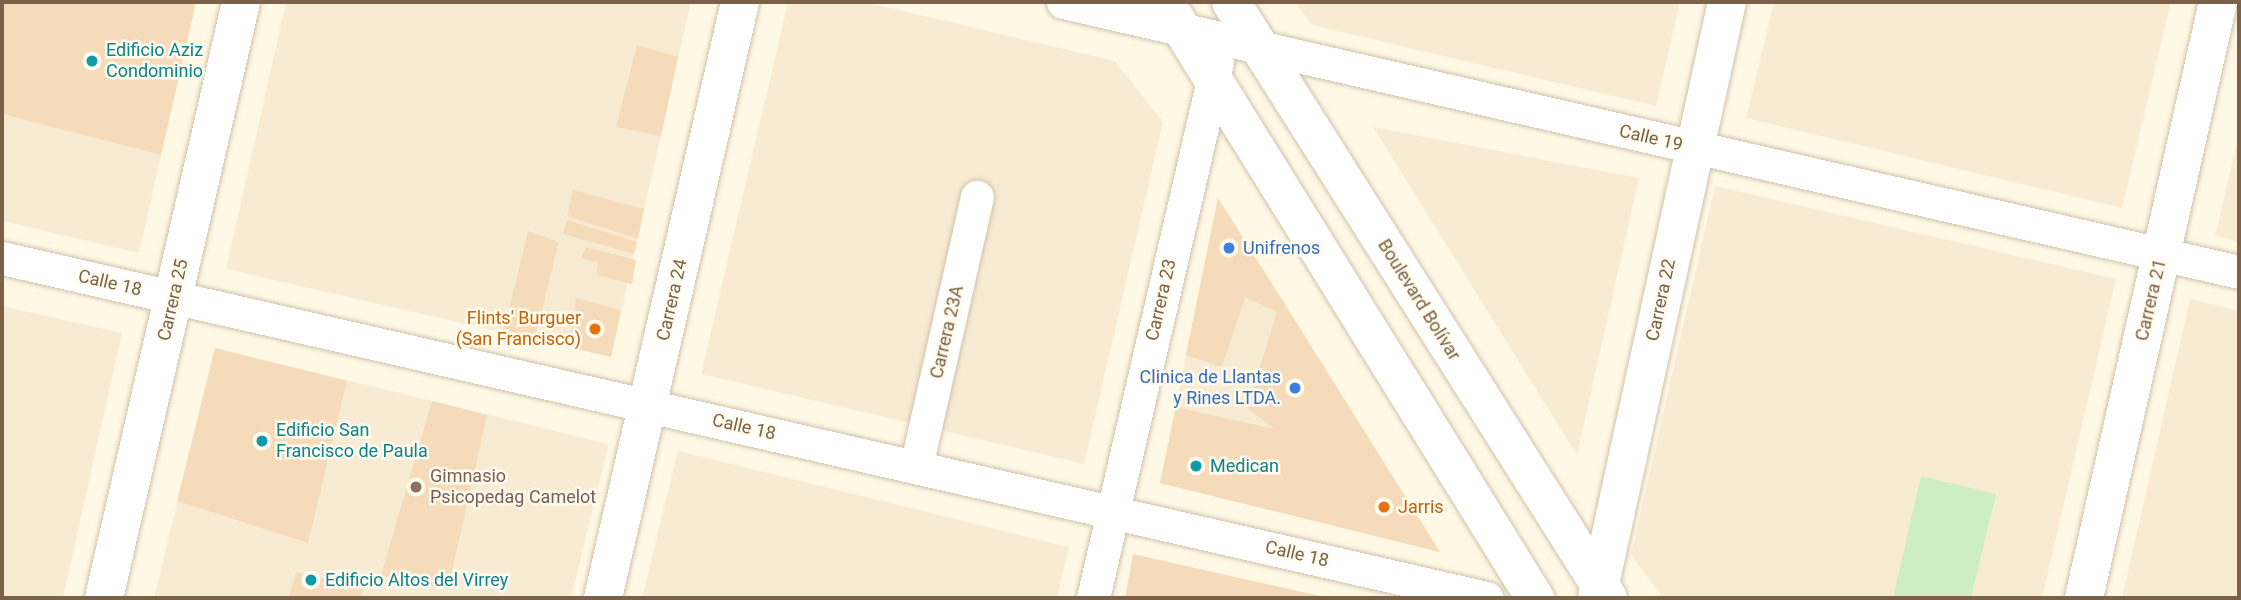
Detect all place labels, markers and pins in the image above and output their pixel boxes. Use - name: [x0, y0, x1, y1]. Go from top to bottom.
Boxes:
- place label: Edificio Aziz Condominio: [106, 40, 203, 82]
- marker: Edificio Aziz Condominio: [84, 53, 100, 69]
- place label: Unifrenos: [1243, 237, 1320, 259]
- marker: Unifrenos: [1221, 240, 1237, 256]
- place label: Flints' Burguer (San Francisco): [456, 308, 581, 350]
- marker: Flints' Burguer (San Francisco): [587, 321, 603, 337]
- place label: Clinica de Llantas y Rines LTDA.: [1140, 367, 1281, 410]
- marker: Clinica de Llantas y Rines LTDA.: [1287, 380, 1303, 396]
- place label: Edificio San Francisco de Paula: [276, 420, 428, 462]
- marker: Edificio San Francisco de Paula: [254, 433, 270, 449]
- place label: Medican: [1210, 455, 1279, 477]
- marker: Medican: [1188, 458, 1204, 474]
- place label: Gimnasio Psicopedag Camelot: [430, 466, 596, 508]
- marker: Gimnasio Psicopedag Camelot: [408, 479, 424, 495]
- place label: Jarris: [1398, 496, 1444, 518]
- marker: Jarris: [1376, 499, 1392, 515]
- place label: Edificio Altos del Virrey: [325, 569, 508, 591]
- marker: Edificio Altos del Virrey: [303, 572, 319, 588]

